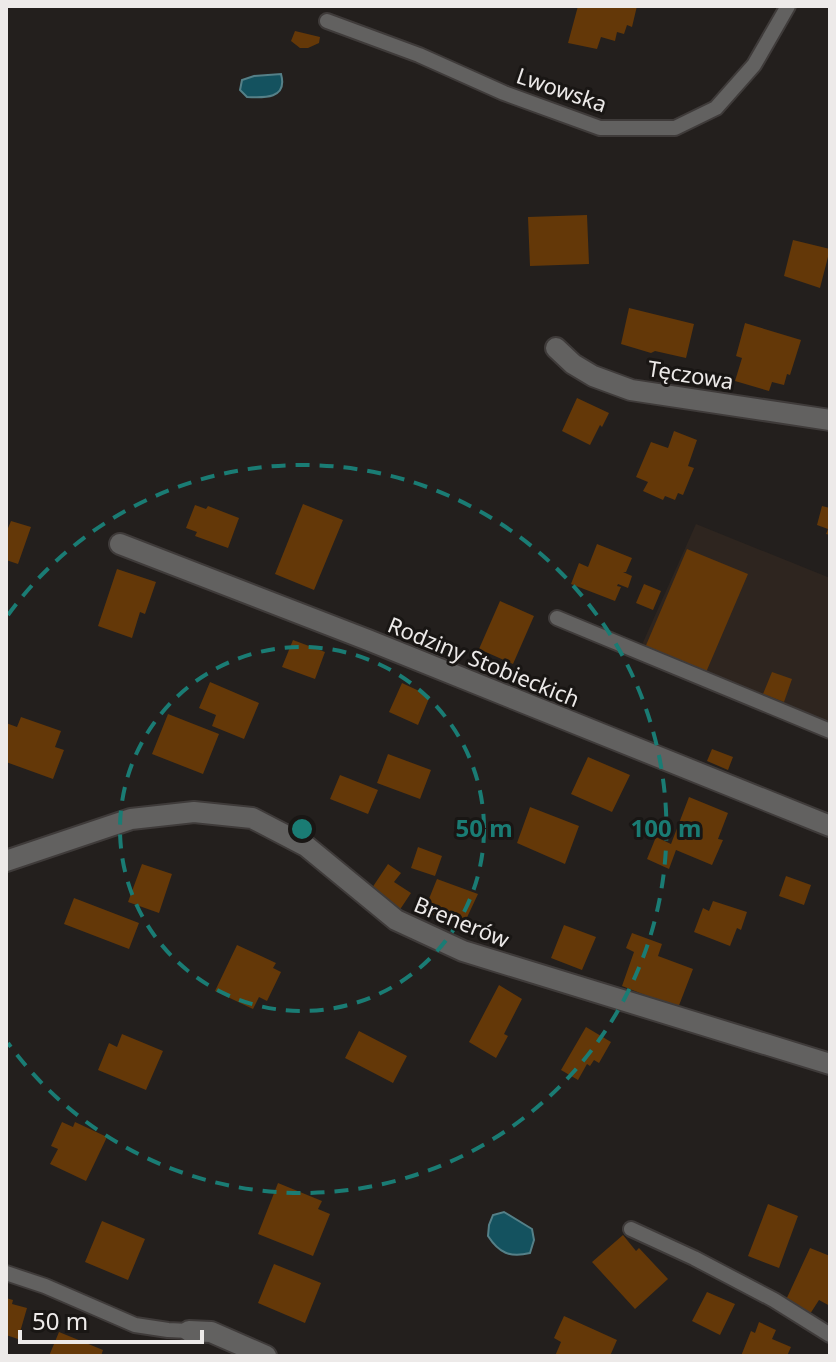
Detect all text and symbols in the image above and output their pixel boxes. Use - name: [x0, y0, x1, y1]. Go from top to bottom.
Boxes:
- street label: Lwowska: [513, 60, 611, 118]
- street label: Tęczowa: [646, 352, 736, 396]
- street label: Rodziny Stobieckich: [384, 609, 584, 713]
- text: 50 m: [455, 811, 513, 844]
- text: 100 m: [631, 811, 701, 844]
- centre of rings: [288, 815, 316, 843]
- street label: Brenerów: [410, 888, 515, 954]
- scale bar: [20, 1294, 202, 1344]
- text: 50 m: [32, 1304, 88, 1337]

